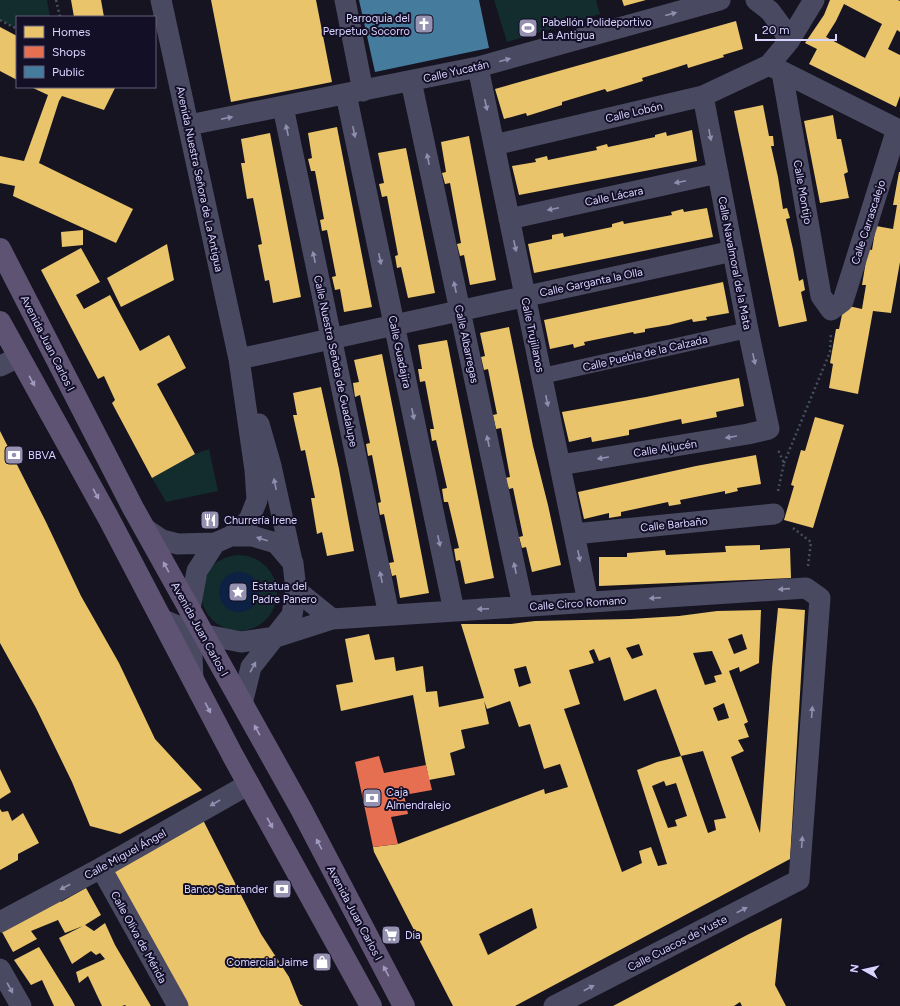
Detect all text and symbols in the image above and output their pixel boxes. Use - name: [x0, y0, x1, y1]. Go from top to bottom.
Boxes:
- one-way arrow: [664, 10, 677, 16]
- place label: Parroquia del Perpetuo Socorro: [323, 12, 410, 38]
- church icon: Parroquia del Perpetuo Socorro: [413, 13, 435, 35]
- legend: [16, 16, 156, 88]
- place label: Pabellón Polideportivo La Antigua: [542, 16, 652, 42]
- scale bar: [756, 16, 836, 42]
- sports icon: Pabellón Polideportivo La Antigua: [517, 17, 539, 39]
- text: 20 m: [762, 23, 790, 37]
- text: Homes: [52, 25, 91, 39]
- text: Shops: [52, 45, 86, 59]
- one-way arrow: [498, 56, 511, 62]
- street label: Calle Yucatán: [422, 58, 490, 85]
- text: Public: [52, 65, 85, 79]
- street label: Avenida Nuestra Señora de La Antigua: [173, 85, 226, 273]
- one-way arrow: [483, 99, 489, 111]
- street label: Calle Lobón: [604, 100, 664, 125]
- one-way arrow: [221, 114, 233, 120]
- one-way arrow: [284, 124, 290, 136]
- one-way arrow: [351, 126, 357, 138]
- one-way arrow: [708, 129, 714, 141]
- one-way arrow: [424, 153, 430, 166]
- street label: Calle Montijo: [790, 159, 815, 225]
- street label: Calle Carrascalejo: [849, 178, 888, 266]
- one-way arrow: [674, 179, 686, 185]
- street label: Calle Lácara: [584, 184, 644, 209]
- street label: Calle Navalmoral de la Mata: [715, 195, 754, 331]
- one-way arrow: [547, 207, 559, 213]
- one-way arrow: [512, 240, 518, 252]
- one-way arrow: [311, 251, 317, 264]
- one-way arrow: [378, 253, 384, 266]
- street label: Calle Garganta la Olla: [538, 265, 644, 300]
- street label: Calle Nuestra Señota de Guadalupe: [311, 274, 360, 448]
- one-way arrow: [451, 280, 457, 293]
- street label: Avenida Juan Carlos I: [18, 293, 77, 393]
- street label: Calle Trujillanos: [518, 297, 547, 374]
- street label: Calle Albarregas: [452, 304, 481, 384]
- street label: Calle Guadajira: [385, 315, 414, 390]
- street label: Calle Puebla de la Calzada: [581, 333, 709, 374]
- one-way arrow: [751, 352, 757, 365]
- one-way arrow: [29, 375, 36, 387]
- one-way arrow: [544, 395, 550, 407]
- one-way arrow: [410, 408, 416, 420]
- one-way arrow: [725, 434, 737, 440]
- one-way arrow: [484, 435, 490, 447]
- street label: Calle Aljucén: [632, 437, 698, 460]
- bank icon: BBVA: [3, 444, 25, 466]
- place label: BBVA: [28, 449, 57, 462]
- one-way arrow: [596, 455, 609, 461]
- one-way arrow: [272, 478, 278, 490]
- one-way arrow: [92, 488, 99, 500]
- restaurant icon: Churrería Irene: [199, 509, 221, 531]
- place label: Churrería Irene: [224, 514, 297, 527]
- street label: Calle Barbaño: [640, 514, 708, 535]
- one-way arrow: [437, 535, 443, 547]
- one-way arrow: [256, 536, 268, 542]
- one-way arrow: [576, 550, 582, 562]
- one-way arrow: [163, 562, 170, 573]
- one-way arrow: [511, 562, 517, 574]
- one-way arrow: [377, 570, 383, 583]
- street label: Avenida Juan Carlos I: [168, 580, 231, 679]
- place label: Estatua del Padre Panero: [252, 580, 317, 606]
- place icon: Estatua del Padre Panero: [227, 581, 249, 603]
- one-way arrow: [778, 586, 790, 593]
- street label: Calle Circo Romano: [529, 594, 627, 613]
- one-way arrow: [649, 594, 661, 601]
- one-way arrow: [477, 605, 489, 612]
- one-way arrow: [250, 661, 256, 673]
- one-way arrow: [205, 703, 212, 714]
- one-way arrow: [808, 706, 815, 718]
- one-way arrow: [253, 724, 260, 736]
- place label: Caja Almendralejo: [386, 786, 451, 812]
- bank icon: Caja Almendralejo: [361, 787, 383, 809]
- one-way arrow: [209, 800, 221, 807]
- one-way arrow: [267, 817, 273, 829]
- street label: Calle Miguel Ángel: [82, 827, 168, 882]
- one-way arrow: [798, 835, 805, 848]
- one-way arrow: [316, 838, 322, 850]
- street label: Avenida Juan Carlos I: [324, 864, 385, 963]
- bank icon: Banco Santander: [271, 878, 293, 900]
- place label: Banco Santander: [184, 883, 268, 896]
- one-way arrow: [59, 884, 71, 890]
- street label: Calle Oliva de Mérida: [108, 889, 169, 986]
- one-way arrow: [736, 906, 748, 913]
- street label: Calle Cuacos de Yuste: [625, 913, 729, 974]
- supermarket icon: Dia: [380, 924, 402, 946]
- place label: Dia: [405, 929, 421, 942]
- north arrow: [844, 950, 884, 990]
- shop icon: Comercial Jaime: [311, 951, 333, 973]
- place label: Comercial Jaime: [226, 956, 308, 969]
- text: N: [848, 964, 862, 974]
- one-way arrow: [383, 966, 389, 977]
- one-way arrow: [7, 982, 14, 993]
- one-way arrow: [583, 985, 595, 991]

